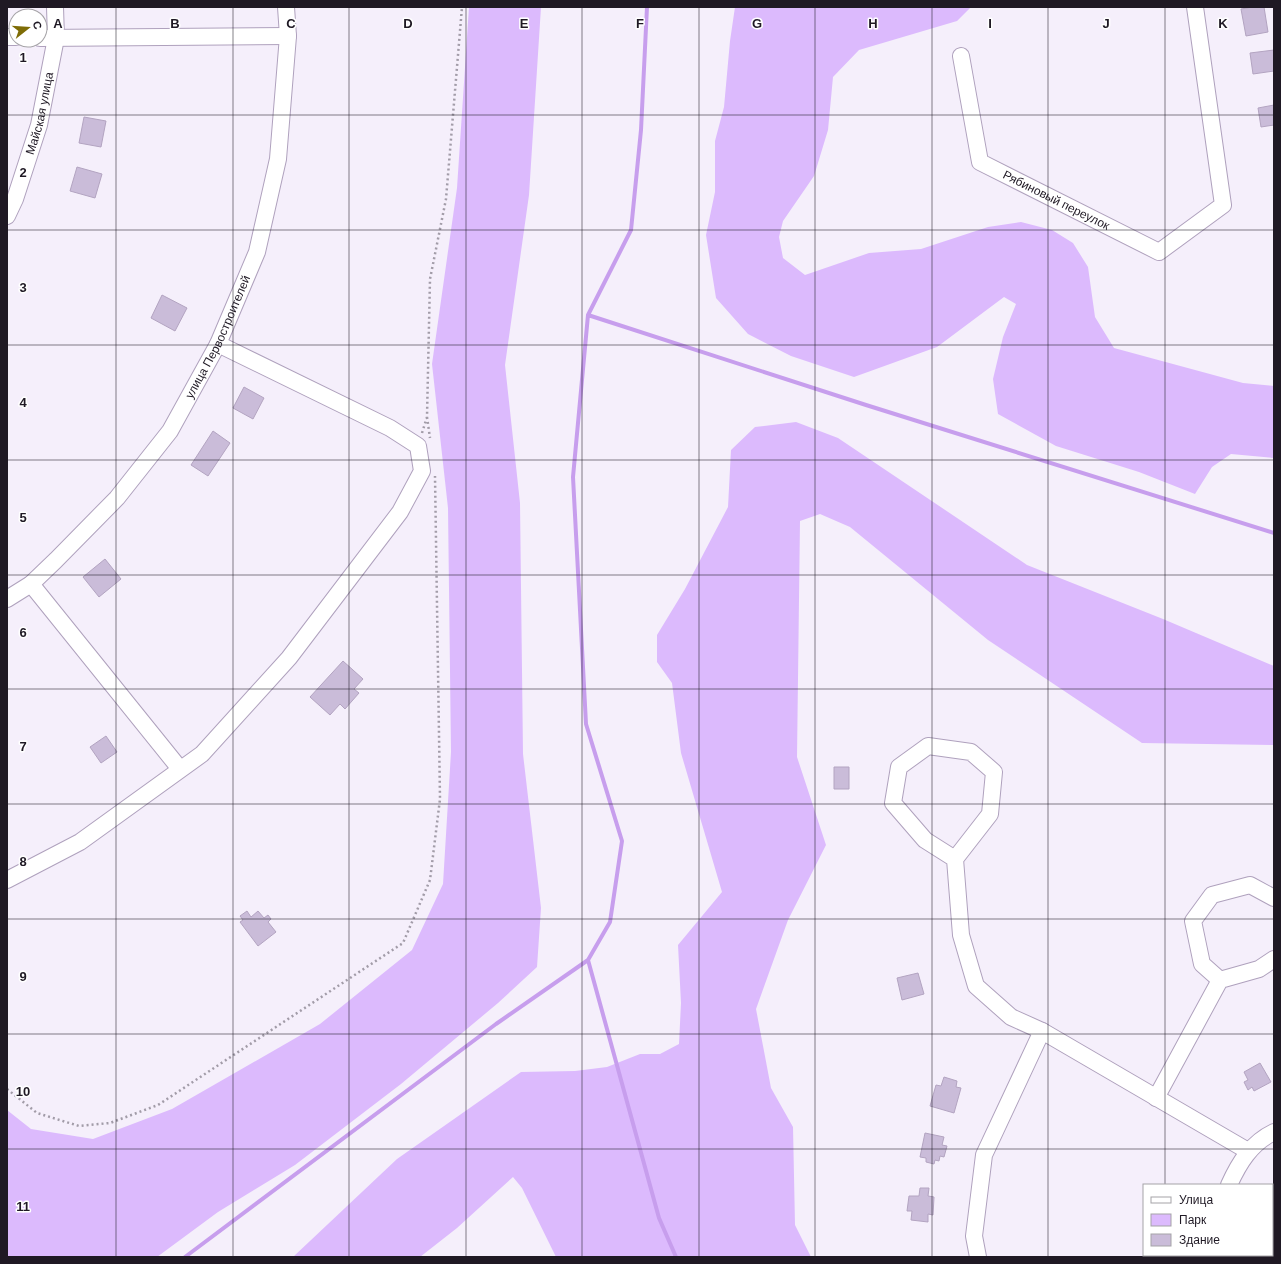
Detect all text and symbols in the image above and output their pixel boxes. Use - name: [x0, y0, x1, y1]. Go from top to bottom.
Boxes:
- north arrow: [8, 8, 48, 48]
- text: A: [53, 16, 63, 31]
- text: B: [170, 16, 180, 31]
- text: C: [286, 16, 296, 31]
- text: D: [403, 16, 413, 31]
- text: E: [520, 16, 529, 31]
- text: F: [636, 16, 644, 31]
- text: G: [752, 16, 762, 31]
- text: H: [868, 16, 878, 31]
- text: I: [988, 16, 992, 31]
- text: J: [1102, 16, 1110, 31]
- text: K: [1218, 16, 1228, 31]
- text: С: [31, 20, 44, 31]
- text: 1: [19, 50, 27, 65]
- street label: Майская улица: [23, 71, 56, 157]
- text: 2: [19, 165, 27, 180]
- street label: Рябиновый переулок: [1001, 168, 1112, 233]
- street label: улица Первостроителей: [182, 273, 253, 401]
- text: 3: [19, 280, 27, 295]
- text: 4: [19, 395, 27, 410]
- text: 5: [19, 510, 27, 525]
- text: 6: [19, 625, 27, 640]
- text: 7: [19, 739, 27, 754]
- text: 8: [19, 854, 27, 869]
- text: 9: [19, 969, 27, 984]
- text: 10: [16, 1084, 30, 1099]
- legend: [1143, 1184, 1273, 1256]
- text: Улица: [1179, 1193, 1213, 1207]
- text: 11: [16, 1199, 30, 1214]
- text: Парк: [1179, 1213, 1207, 1227]
- text: Здание: [1179, 1233, 1220, 1247]

